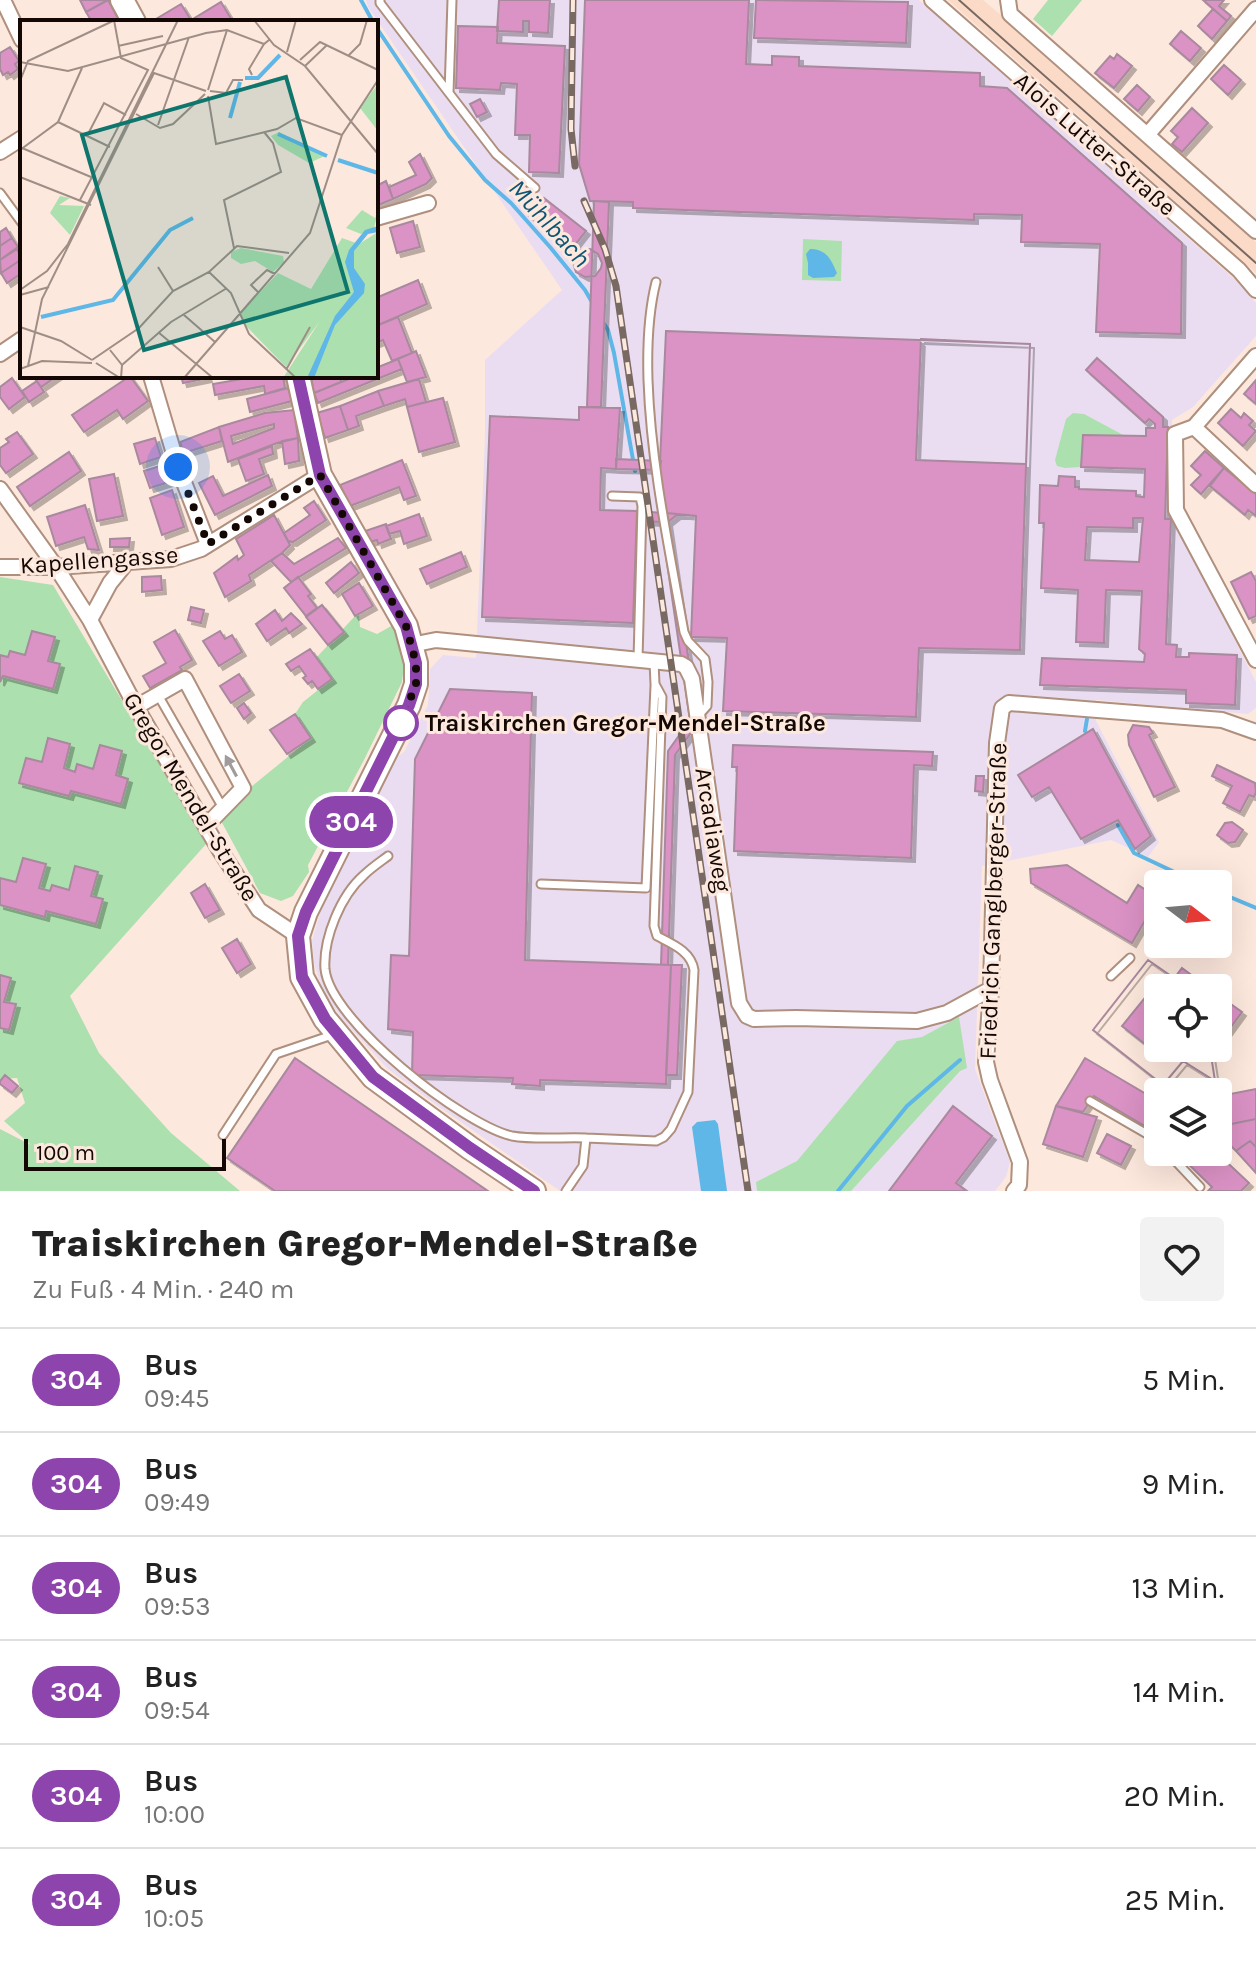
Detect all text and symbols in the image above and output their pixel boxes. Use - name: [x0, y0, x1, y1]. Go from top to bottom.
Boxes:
- inset map: [20, 20, 378, 378]
- street label: Alois Lutter-Straße: [1009, 66, 1181, 222]
- water label: Mühlbach: [502, 173, 597, 274]
- your location: [158, 447, 198, 487]
- street label: Kapellengasse: [19, 540, 179, 580]
- street label: Gregor Mendel-Straße: [118, 687, 264, 907]
- marker: Traiskirchen Gregor-Mendel-Straße: [384, 706, 418, 740]
- place label: Traiskirchen Gregor-Mendel-Straße: [425, 709, 826, 737]
- street label: Friedrich Ganglberger-Straße: [973, 742, 1013, 1060]
- one-way arrow: [224, 754, 237, 777]
- street label: Arcadiaweg: [689, 766, 737, 895]
- line badge: 304: [305, 796, 397, 848]
- text: 304: [325, 805, 377, 838]
- north arrow: [1144, 870, 1232, 958]
- map controls: [1144, 870, 1232, 1166]
- button: locate: [1144, 974, 1232, 1062]
- button: layers: [1144, 1078, 1232, 1166]
- scale bar: [24, 1135, 226, 1171]
- text: 100 m: [36, 1140, 95, 1166]
- button: heart: [1140, 1217, 1224, 1301]
- text: Traiskirchen Gregor-Mendel-Straße: [32, 1221, 698, 1266]
- text: Zu Fuß · 4 Min. · 240 m: [32, 1274, 294, 1305]
- text: Bus: [144, 1347, 198, 1383]
- text: 5 Min.: [1142, 1362, 1224, 1398]
- text: 304: [50, 1363, 102, 1396]
- text: 09:45: [144, 1383, 210, 1414]
- text: Bus: [144, 1451, 198, 1487]
- text: 9 Min.: [1142, 1466, 1224, 1502]
- text: 304: [50, 1467, 102, 1500]
- text: 09:49: [144, 1487, 210, 1518]
- text: Bus: [144, 1555, 198, 1591]
- text: 13 Min.: [1131, 1570, 1224, 1606]
- text: 304: [50, 1571, 102, 1604]
- text: 09:53: [144, 1591, 211, 1622]
- text: Bus: [144, 1659, 198, 1695]
- text: 14 Min.: [1132, 1674, 1224, 1710]
- text: 304: [50, 1675, 102, 1708]
- text: 09:54: [144, 1695, 210, 1726]
- text: Bus: [144, 1763, 198, 1799]
- text: 20 Min.: [1124, 1778, 1224, 1814]
- text: 304: [50, 1779, 102, 1812]
- text: 10:00: [144, 1799, 205, 1830]
- text: Bus: [144, 1867, 198, 1903]
- text: 25 Min.: [1125, 1882, 1224, 1918]
- text: 304: [50, 1883, 102, 1916]
- text: 10:05: [144, 1903, 204, 1934]

